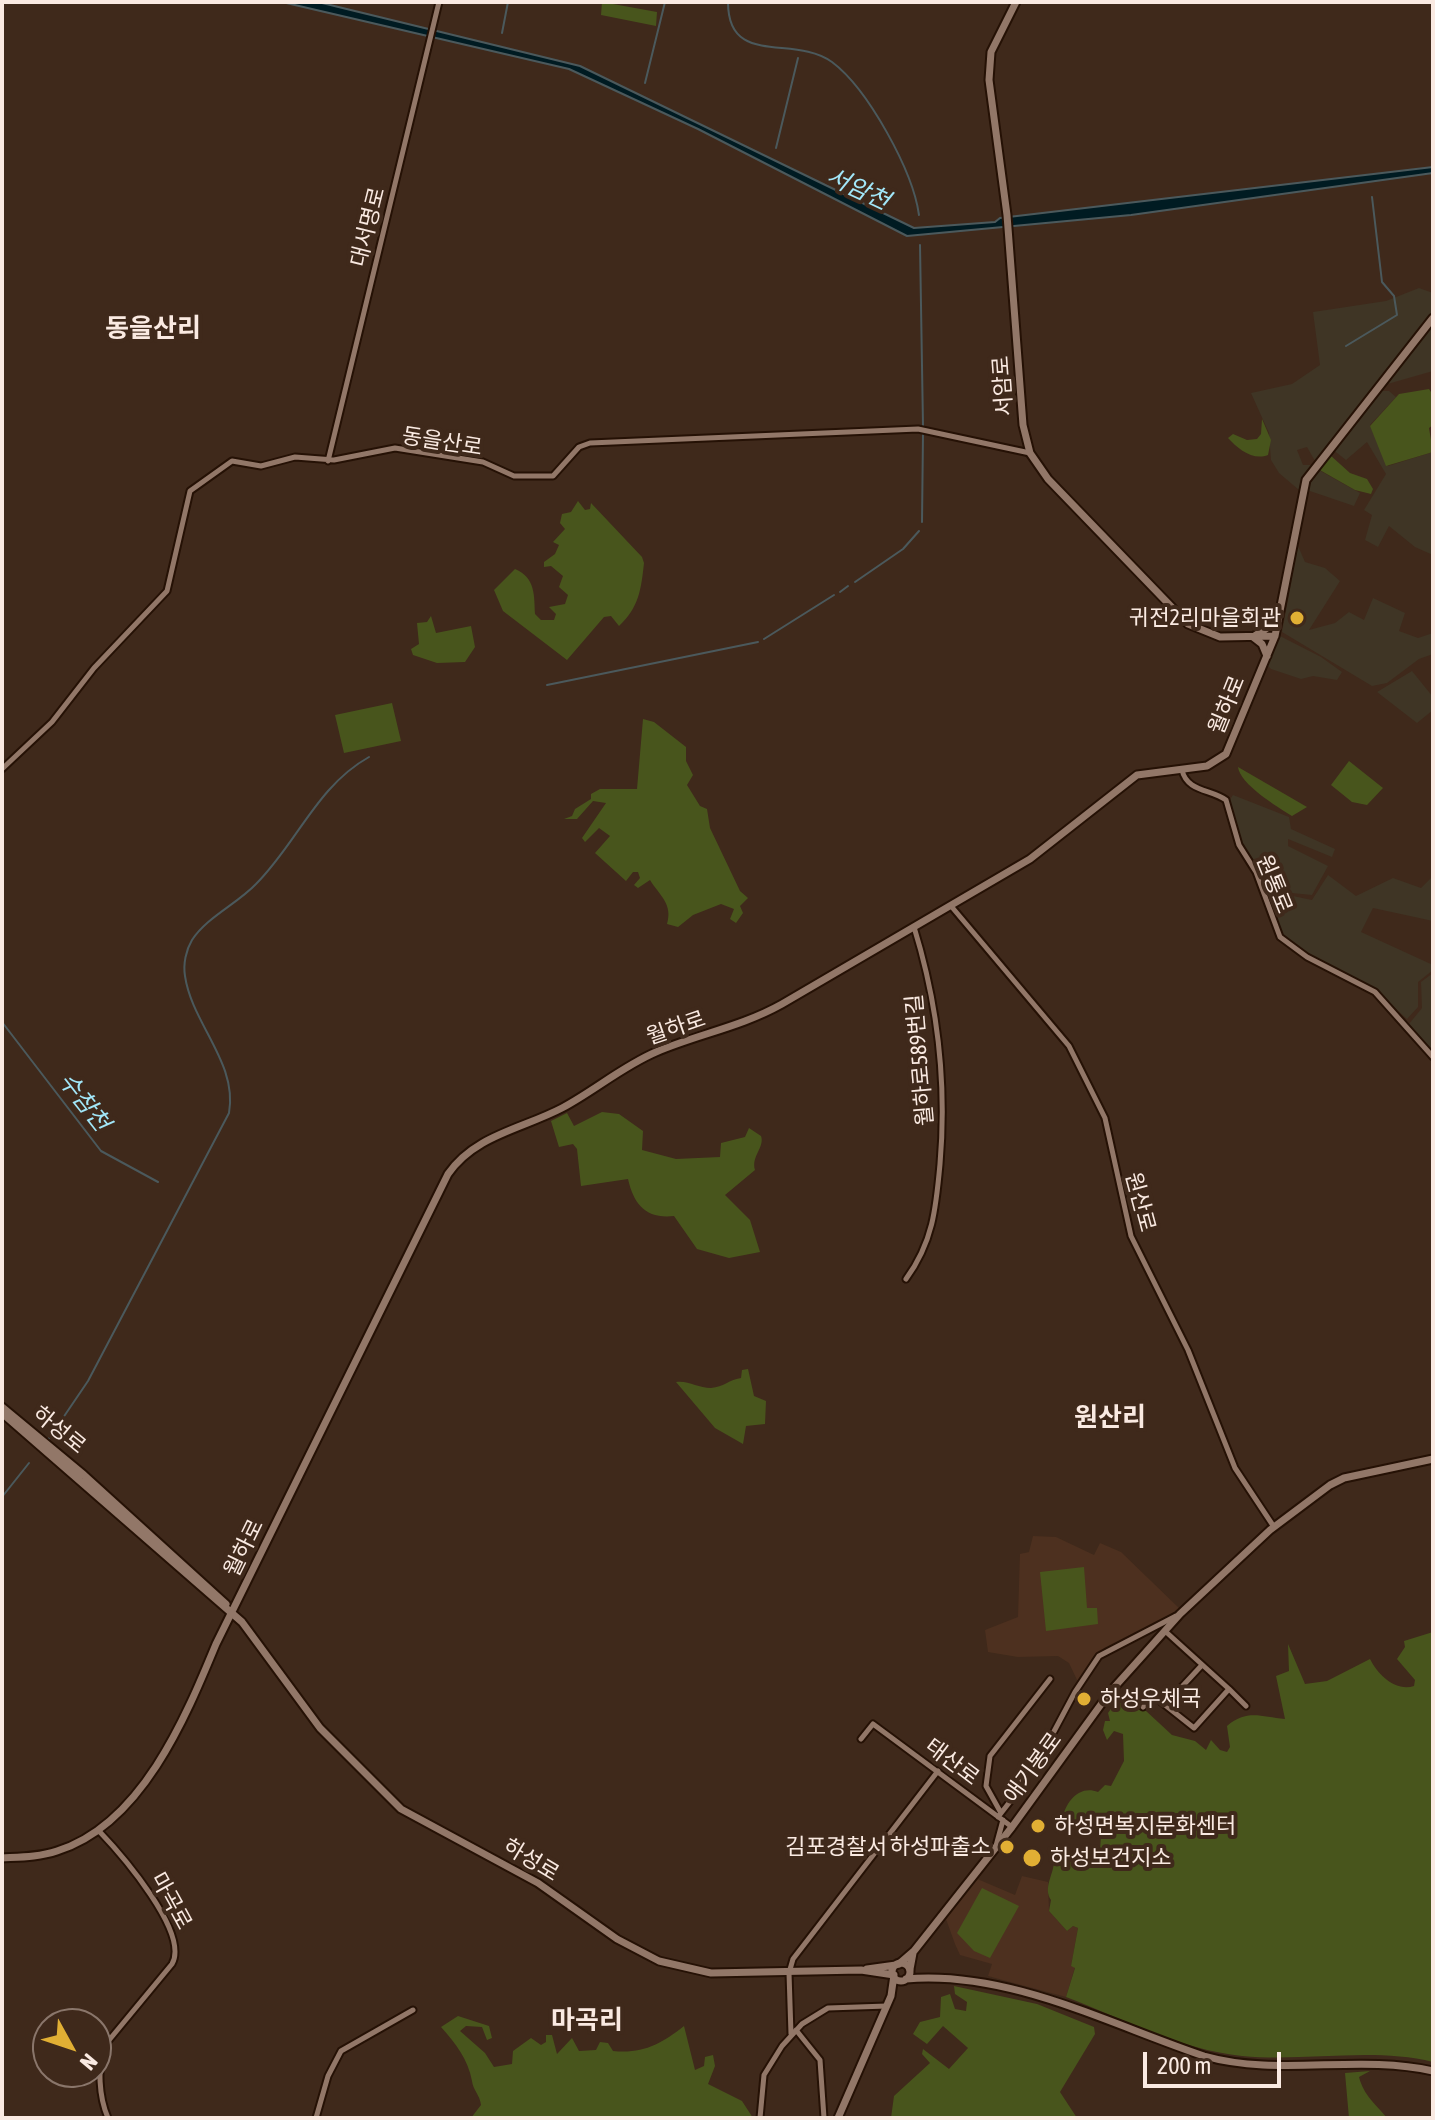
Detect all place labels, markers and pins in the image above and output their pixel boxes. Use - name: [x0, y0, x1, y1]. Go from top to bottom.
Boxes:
- place label: 귀전2리마을회관: [1129, 605, 1281, 631]
- marker: 귀전2리마을회관: [1288, 609, 1306, 627]
- place label: 하성우체국: [1100, 1686, 1201, 1712]
- marker: 하성우체국: [1075, 1690, 1093, 1708]
- place label: 하성면복지문화센터: [1054, 1813, 1236, 1839]
- marker: 하성면복지문화센터: [1029, 1817, 1047, 1835]
- place label: 김포경찰서 하성파출소: [786, 1834, 991, 1860]
- marker: 김포경찰서 하성파출소: [998, 1838, 1016, 1856]
- place label: 하성보건지소: [1050, 1845, 1171, 1871]
- marker: 하성보건지소: [1021, 1847, 1043, 1869]

